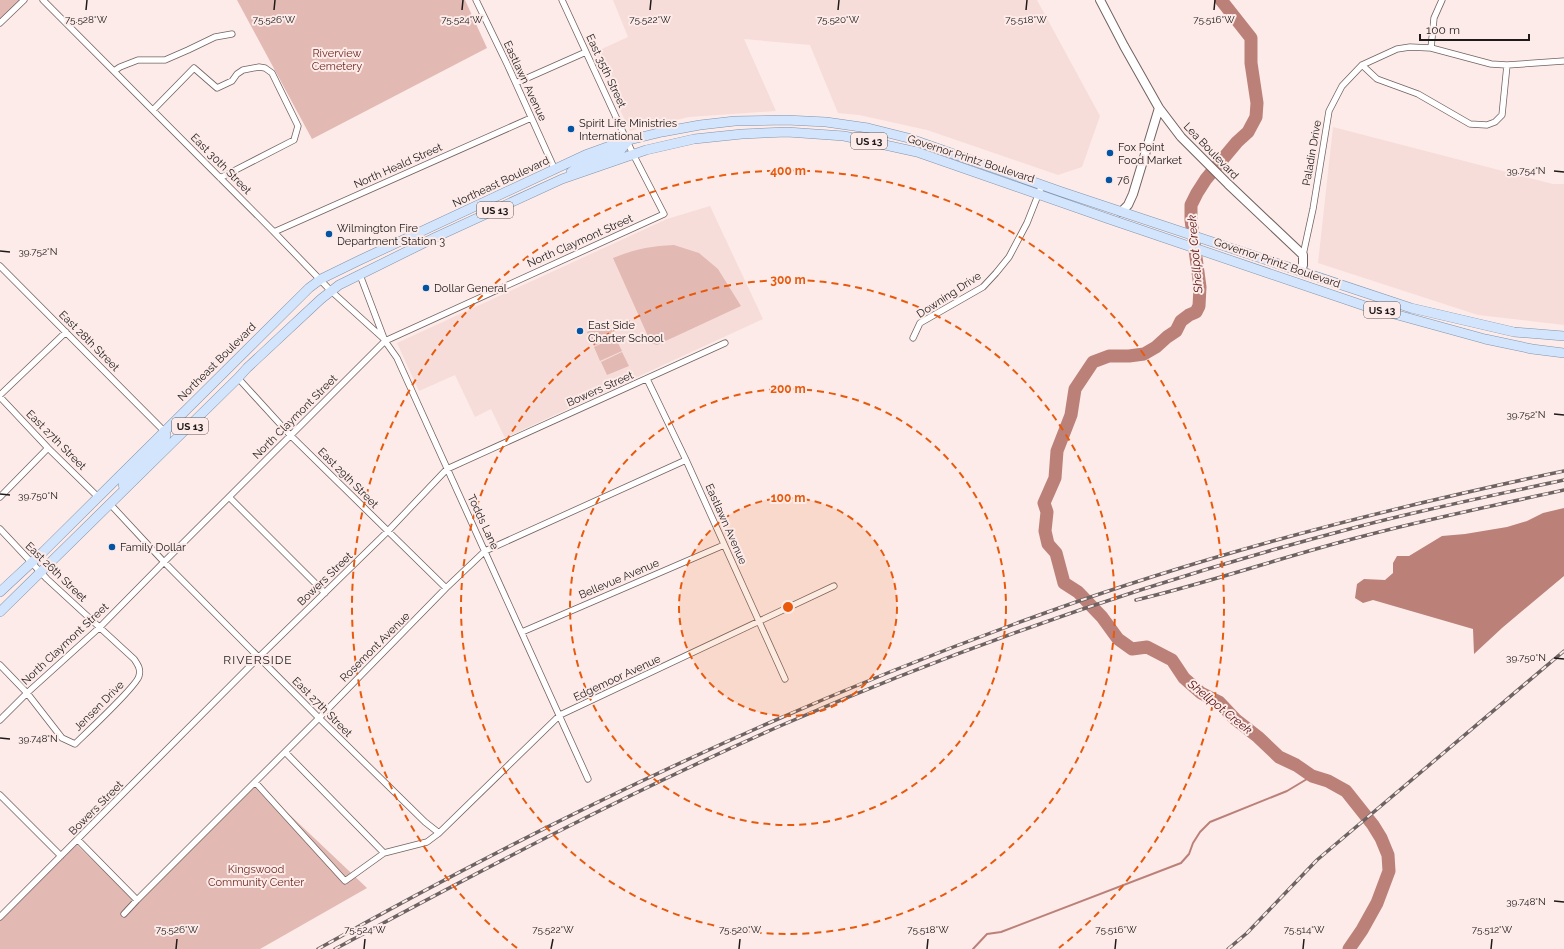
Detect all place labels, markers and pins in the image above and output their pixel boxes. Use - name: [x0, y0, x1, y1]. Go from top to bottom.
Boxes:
- place label: Spirit Life Ministries International: [579, 117, 677, 143]
- marker: Spirit Life Ministries International: [566, 124, 576, 134]
- place label: Fox Point Food Market: [1118, 141, 1182, 167]
- marker: Fox Point Food Market: [1105, 148, 1115, 158]
- place label: 76: [1117, 174, 1130, 187]
- marker: 76: [1104, 175, 1114, 185]
- place label: Wilmington Fire Department Station 3: [337, 222, 445, 248]
- marker: Wilmington Fire Department Station 3: [324, 229, 334, 239]
- place label: Dollar General: [434, 282, 507, 295]
- marker: Dollar General: [421, 283, 431, 293]
- place label: East Side Charter School: [588, 319, 663, 345]
- marker: East Side Charter School: [575, 326, 585, 336]
- place label: Family Dollar: [120, 541, 186, 554]
- marker: Family Dollar: [107, 542, 117, 552]
- centre of rings: [781, 600, 795, 614]

